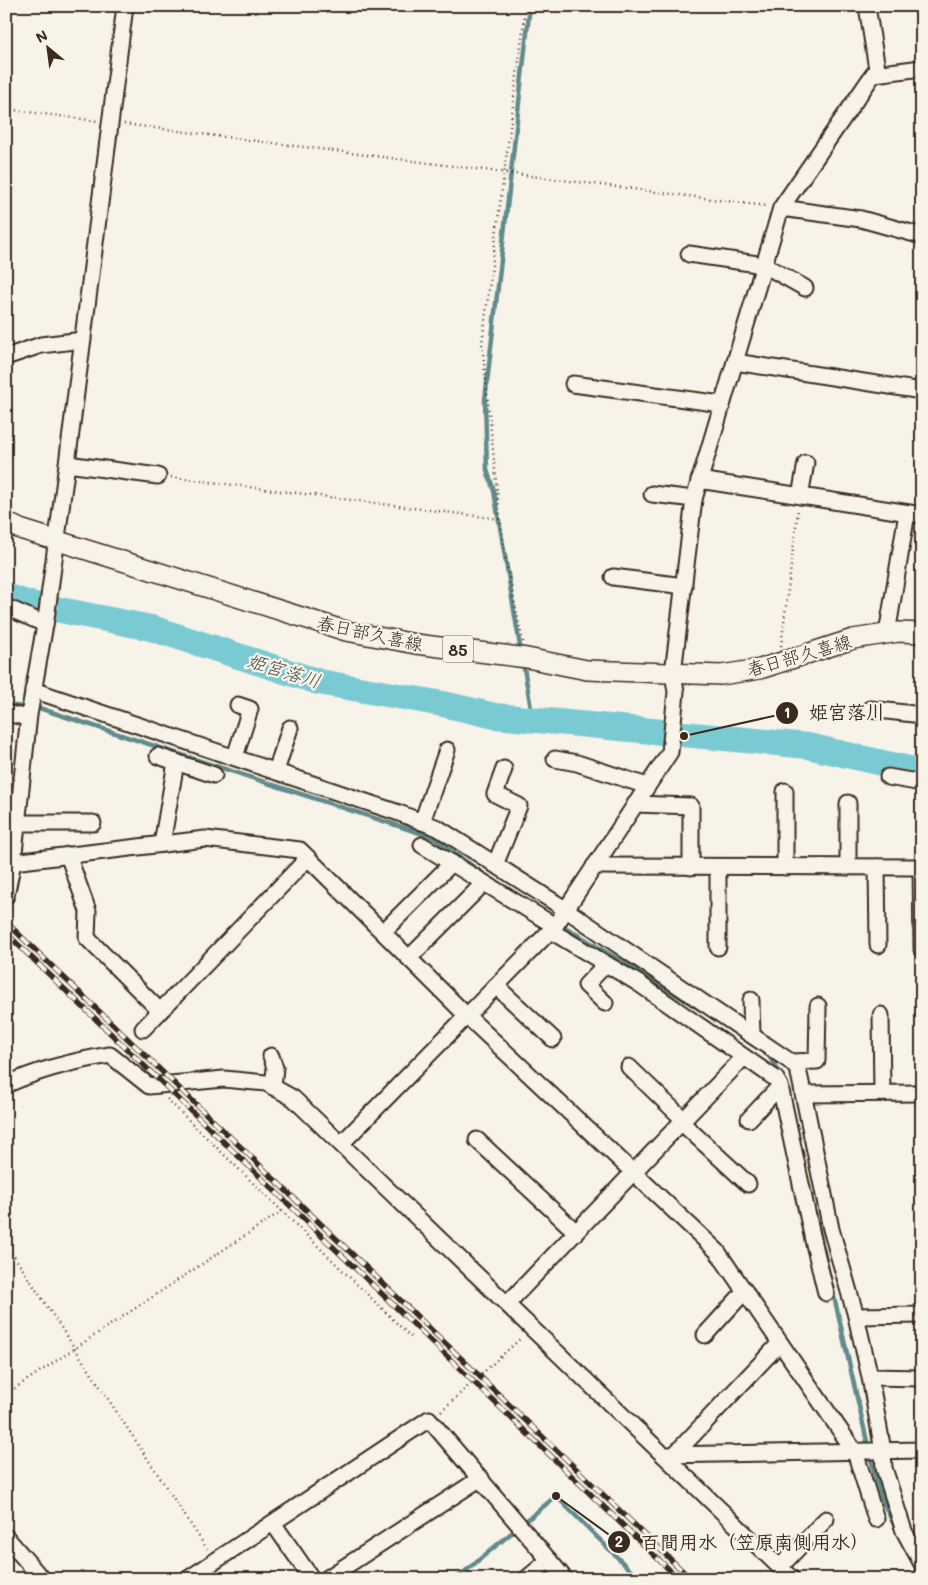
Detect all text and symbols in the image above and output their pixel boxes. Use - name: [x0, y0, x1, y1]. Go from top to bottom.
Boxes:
- north arrow: [22, 22, 72, 72]
- text: N: [32, 25, 51, 47]
- street label: 春日部久喜線: [315, 610, 425, 656]
- street label: 春日部久喜線: [744, 629, 854, 681]
- road number: 85: [443, 636, 473, 662]
- water label: 姫宮落川: [244, 647, 324, 693]
- callout: 姫宮落川: [774, 696, 895, 730]
- text: 姫宮落川: [809, 699, 885, 724]
- text: 1: [784, 702, 790, 722]
- callout: 百間用水（笠原南側用水）: [606, 1525, 879, 1559]
- text: 百間用水（笠原南側用水）: [641, 1529, 869, 1554]
- text: 2: [615, 1531, 623, 1551]

